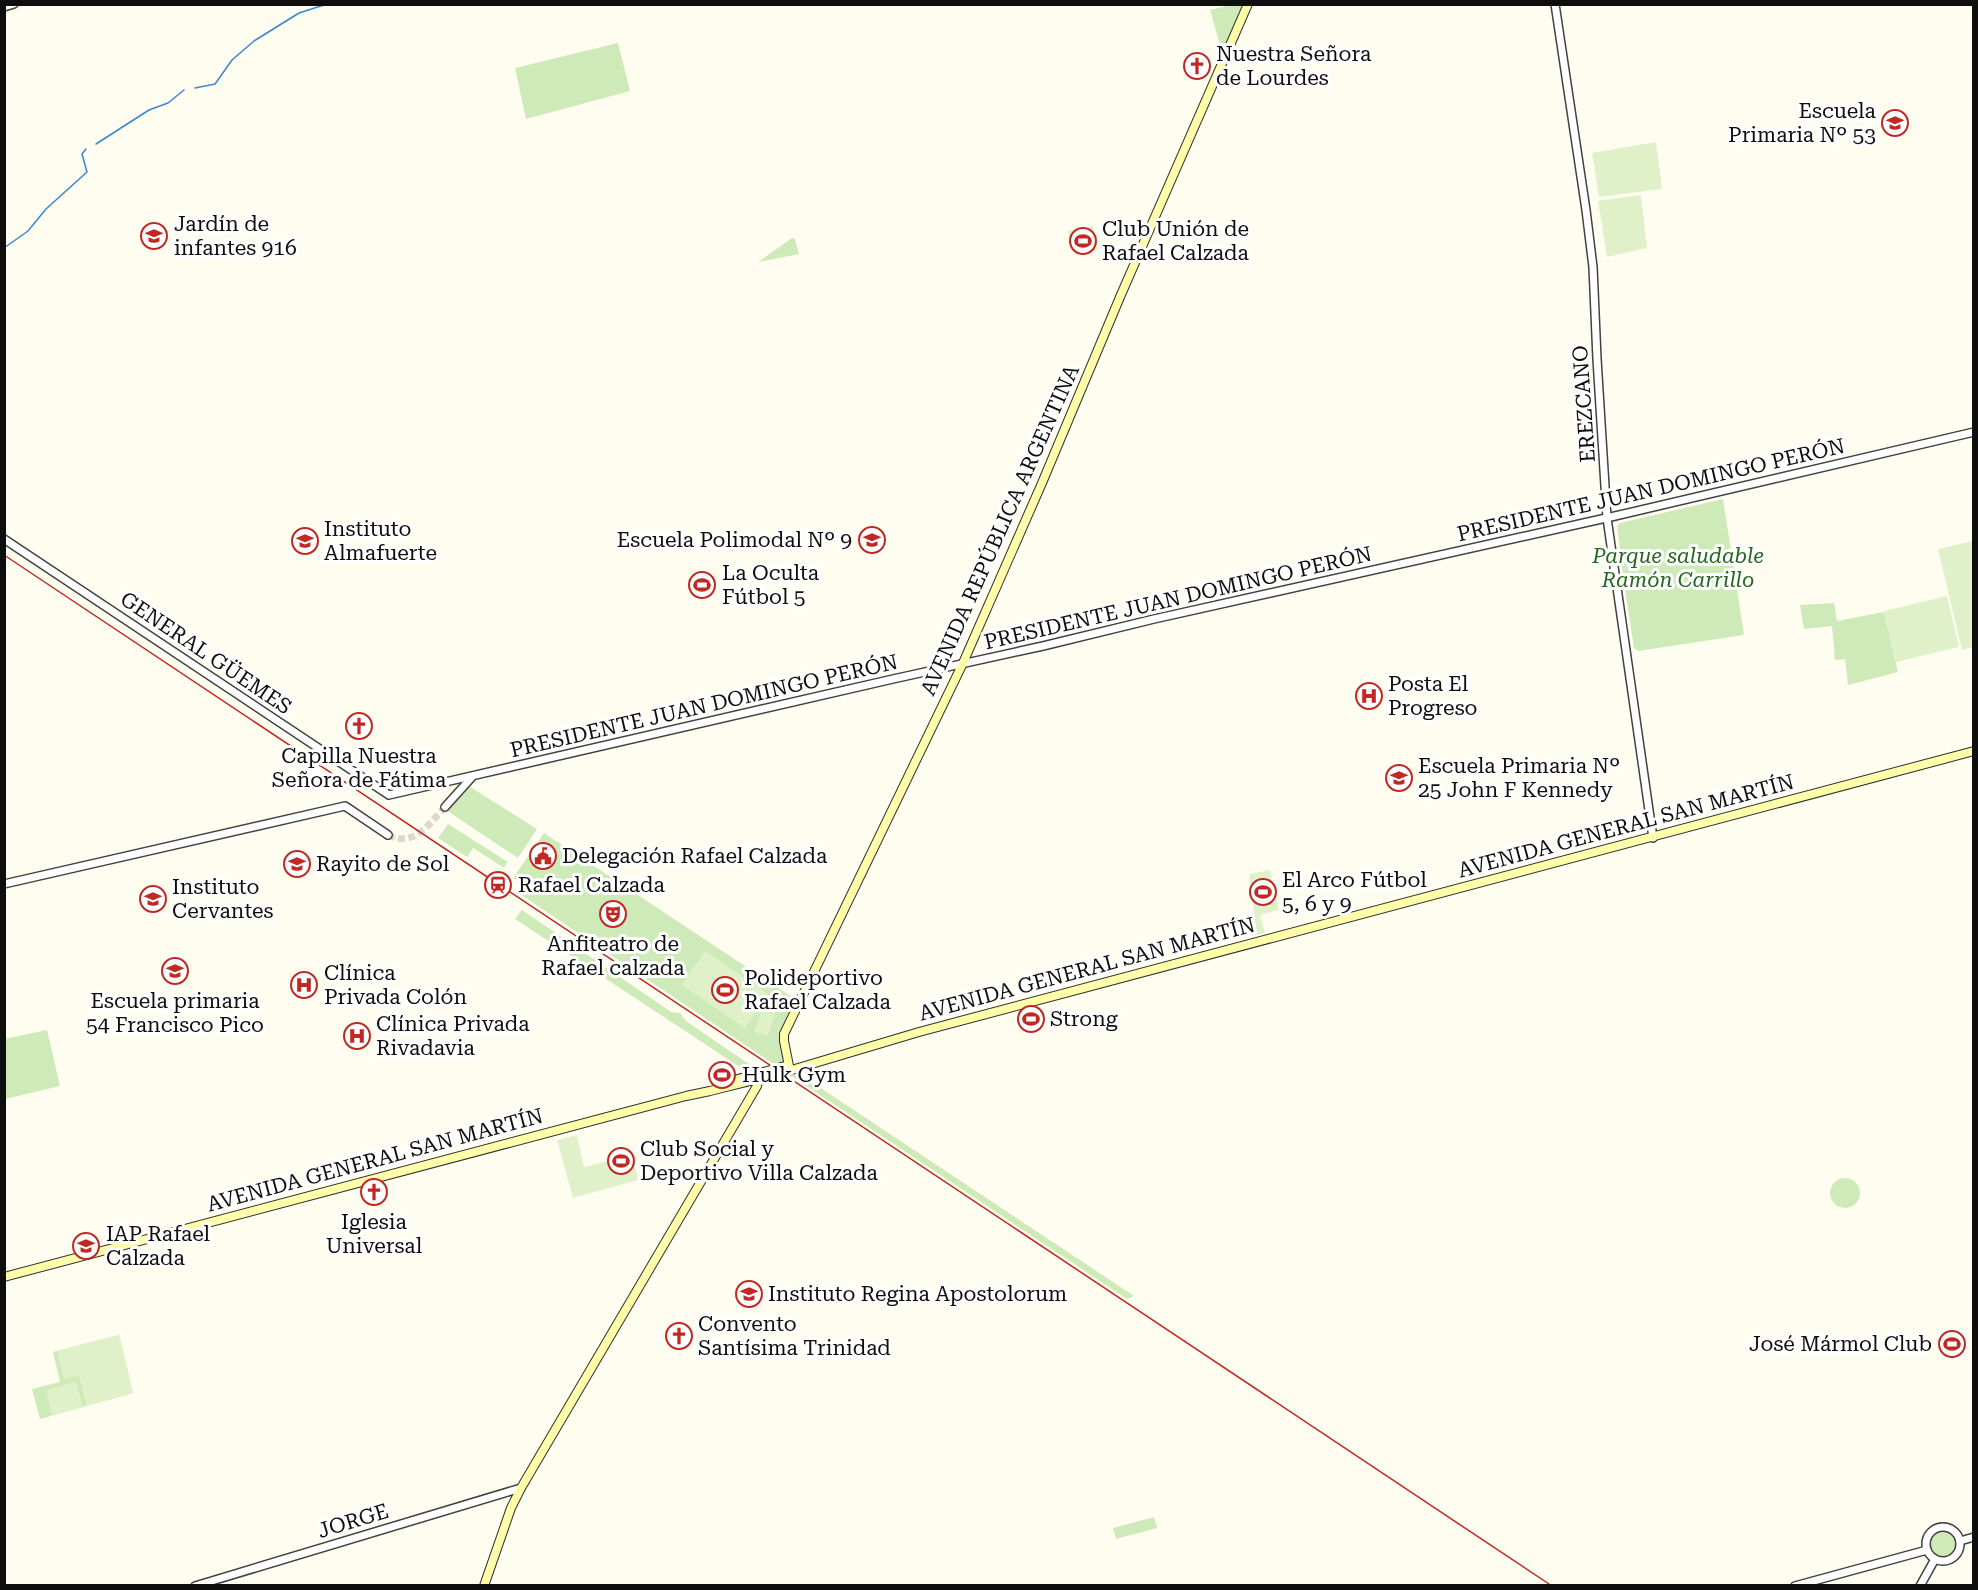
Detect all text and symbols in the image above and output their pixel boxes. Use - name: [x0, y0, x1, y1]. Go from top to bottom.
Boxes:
- place label: Nuestra Señora de Lourdes: [1216, 42, 1372, 90]
- church icon: Nuestra Señora de Lourdes: [1182, 51, 1212, 81]
- place label: Escuela Primaria Nº 53: [1728, 99, 1877, 147]
- school or university icon: Escuela Primaria Nº 53: [1880, 108, 1910, 138]
- place label: Jardín de infantes 916: [174, 212, 297, 260]
- place label: Club Unión de Rafael Calzada: [1102, 217, 1249, 265]
- school or university icon: Jardín de infantes 916: [139, 221, 169, 251]
- sports icon: Club Unión de Rafael Calzada: [1068, 226, 1098, 256]
- street label: EREZCANO: [1568, 345, 1600, 463]
- street label: AVENIDA REPÚBLICA ARGENTINA: [915, 360, 1084, 699]
- street label: PRESIDENTE JUAN DOMINGO PERÓN: [1455, 433, 1847, 546]
- place label: Instituto Almafuerte: [324, 517, 437, 565]
- school or university icon: Escuela Polimodal Nº 9: [857, 525, 887, 555]
- school or university icon: Instituto Almafuerte: [290, 526, 320, 556]
- place label: Escuela Polimodal Nº 9: [617, 528, 852, 552]
- street label: PRESIDENTE JUAN DOMINGO PERÓN: [982, 541, 1374, 654]
- park label: Parque saludable Ramón Carrillo: [1591, 544, 1764, 592]
- place label: La Oculta Fútbol 5: [722, 561, 820, 609]
- sports icon: La Oculta Fútbol 5: [687, 570, 717, 600]
- street label: GENERAL GÜEMES: [116, 586, 297, 719]
- street label: PRESIDENTE JUAN DOMINGO PERÓN: [508, 649, 900, 762]
- place label: Posta El Progreso: [1388, 672, 1477, 720]
- hospital icon: Posta El Progreso: [1354, 681, 1384, 711]
- church icon: Capilla Nuestra Señora de Fátima: [344, 711, 374, 741]
- place label: Capilla Nuestra Señora de Fátima: [272, 744, 447, 792]
- place label: Escuela Primaria Nº 25 John F Kennedy: [1418, 754, 1620, 802]
- school or university icon: Escuela Primaria Nº 25 John F Kennedy: [1384, 763, 1414, 793]
- street label: AVENIDA GENERAL SAN MARTÍN: [1455, 768, 1797, 883]
- public building icon: Delegación Rafael Calzada: [528, 841, 558, 871]
- place label: Delegación Rafael Calzada: [562, 844, 828, 868]
- school or university icon: Rayito de Sol: [282, 849, 312, 879]
- place label: Rayito de Sol: [316, 852, 450, 876]
- place label: El Arco Fútbol 5, 6 y 9: [1282, 868, 1427, 916]
- station icon: Rafael Calzada: [483, 870, 513, 900]
- place label: Rafael Calzada: [518, 873, 665, 897]
- place label: Instituto Cervantes: [172, 875, 274, 923]
- sports icon: El Arco Fútbol 5, 6 y 9: [1248, 877, 1278, 907]
- school or university icon: Instituto Cervantes: [138, 884, 168, 914]
- theatre icon: Anfiteatro de Rafael calzada: [598, 899, 628, 929]
- street label: AVENIDA GENERAL SAN MARTÍN: [916, 911, 1258, 1026]
- place label: Anfiteatro de Rafael calzada: [541, 932, 685, 980]
- school or university icon: Escuela primaria 54 Francisco Pico: [160, 956, 190, 986]
- place label: Clínica Privada Colón: [324, 961, 467, 1009]
- place label: Polideportivo Rafael Calzada: [744, 966, 891, 1014]
- hospital icon: Clínica Privada Colón: [289, 970, 319, 1000]
- sports icon: Polideportivo Rafael Calzada: [710, 975, 740, 1005]
- place label: Escuela primaria 54 Francisco Pico: [86, 989, 264, 1037]
- sports icon: Strong: [1016, 1004, 1046, 1034]
- place label: Strong: [1050, 1007, 1118, 1031]
- place label: Clínica Privada Rivadavia: [376, 1012, 530, 1060]
- hospital icon: Clínica Privada Rivadavia: [342, 1021, 372, 1051]
- sports icon: Hulk Gym: [707, 1060, 737, 1090]
- place label: Hulk Gym: [742, 1063, 846, 1087]
- street label: AVENIDA GENERAL SAN MARTÍN: [204, 1102, 546, 1217]
- place label: Club Social y Deportivo Villa Calzada: [640, 1137, 878, 1185]
- sports icon: Club Social y Deportivo Villa Calzada: [606, 1146, 636, 1176]
- church icon: Iglesia Universal: [359, 1177, 389, 1207]
- place label: Iglesia Universal: [326, 1210, 423, 1258]
- place label: IAP Rafael Calzada: [106, 1222, 211, 1270]
- school or university icon: IAP Rafael Calzada: [71, 1231, 101, 1261]
- school or university icon: Instituto Regina Apostolorum: [734, 1279, 764, 1309]
- place label: Instituto Regina Apostolorum: [768, 1282, 1067, 1306]
- place label: Convento Santísima Trinidad: [698, 1312, 891, 1360]
- church icon: Convento Santísima Trinidad: [664, 1321, 694, 1351]
- sports icon: José Mármol Club: [1937, 1329, 1967, 1359]
- place label: José Mármol Club: [1749, 1332, 1932, 1356]
- street label: JORGE: [315, 1499, 391, 1543]

